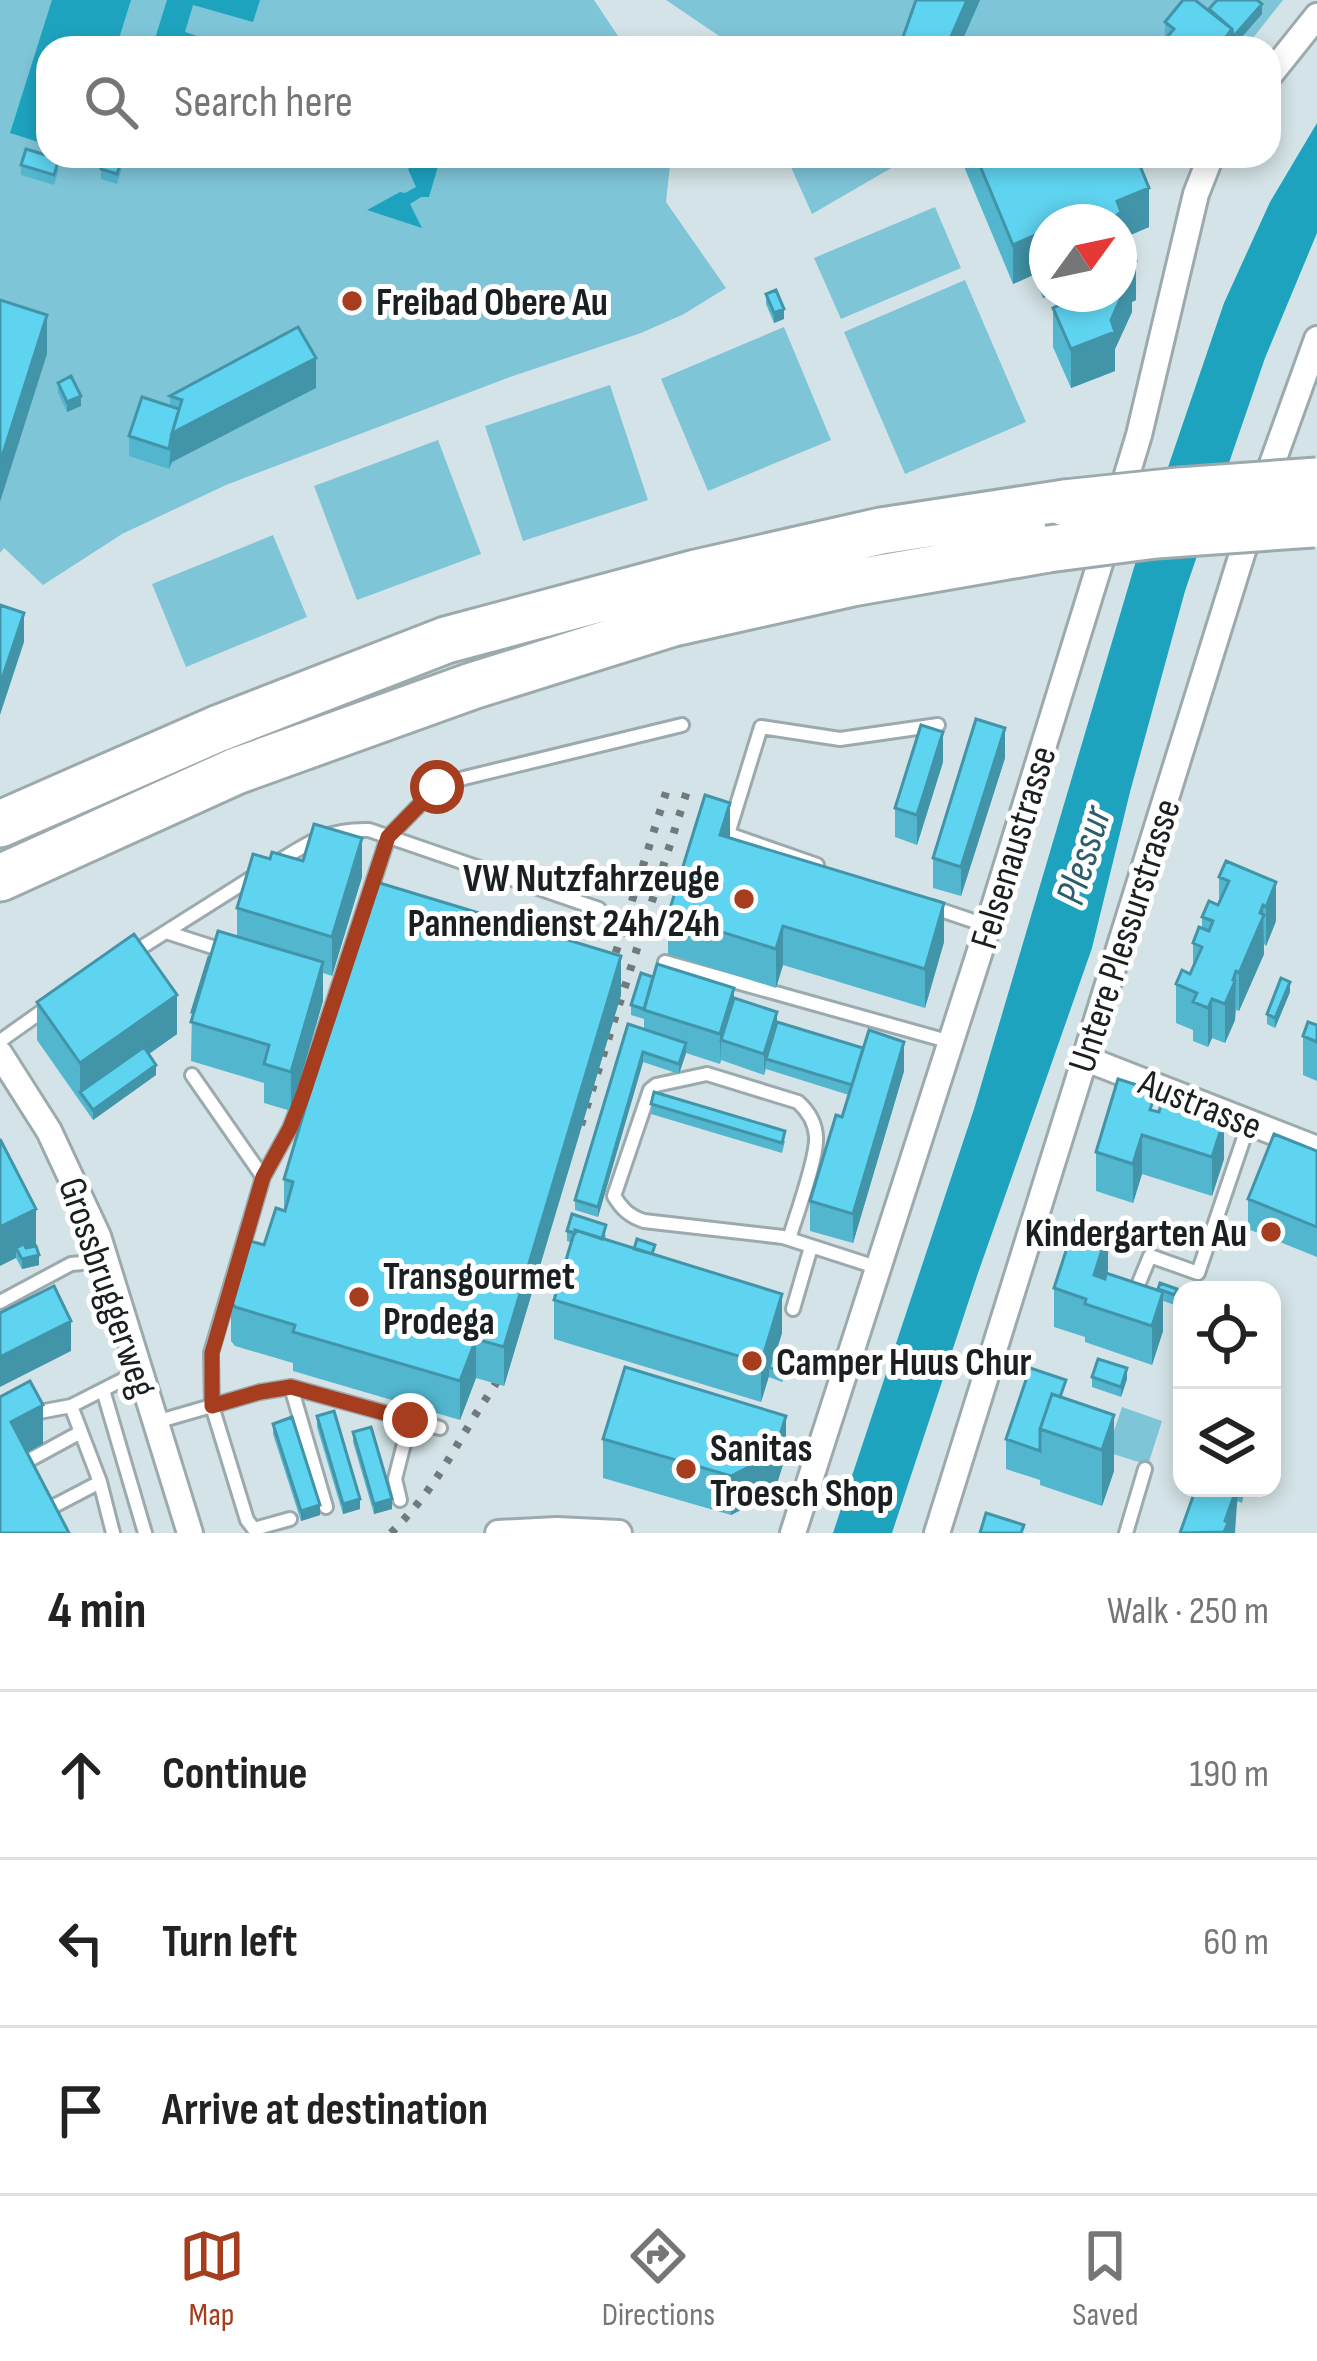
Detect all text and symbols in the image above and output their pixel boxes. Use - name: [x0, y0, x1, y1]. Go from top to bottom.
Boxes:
- search box: [36, 36, 1281, 168]
- icon: search: [78, 69, 144, 135]
- text: Search here: [174, 75, 353, 130]
- north arrow: [1029, 204, 1137, 312]
- place label: Freibad Obere Au: [376, 280, 608, 327]
- marker: Freibad Obere Au: [339, 288, 365, 314]
- street label: Felsenaustrasse: [961, 741, 1068, 955]
- route start: [410, 760, 464, 814]
- street label: Untere Plessurstrasse: [1059, 793, 1192, 1078]
- water label: Plessur: [1045, 799, 1124, 911]
- place label: VW Nutzfahrzeuge Pannendienst 24h/24h: [407, 856, 720, 948]
- marker: VW Nutzfahrzeuge Pannendienst 24h/24h: [731, 886, 757, 912]
- street label: Austrasse: [1131, 1059, 1268, 1151]
- street label: Grossbruggerweg: [47, 1172, 166, 1404]
- place label: Kindergarten Au: [1025, 1211, 1247, 1258]
- marker: Kindergarten Au: [1258, 1219, 1284, 1245]
- place label: Transgourmet Prodega: [383, 1254, 575, 1346]
- map controls: [1173, 1281, 1281, 1497]
- button: locate: [1173, 1281, 1281, 1389]
- marker: Transgourmet Prodega: [346, 1284, 372, 1310]
- place label: Camper Huus Chur: [776, 1340, 1032, 1387]
- marker: Camper Huus Chur: [739, 1348, 765, 1374]
- button: layers: [1173, 1389, 1281, 1497]
- route end: [383, 1393, 437, 1447]
- place label: Sanitas Troesch Shop: [710, 1426, 894, 1518]
- marker: Sanitas Troesch Shop: [673, 1456, 699, 1482]
- text: 4 min: [48, 1581, 147, 1642]
- text: Walk · 250 m: [1107, 1588, 1269, 1635]
- icon: ahead: [48, 1742, 114, 1808]
- text: Continue: [162, 1747, 308, 1802]
- text: 190 m: [1189, 1751, 1269, 1798]
- icon: left: [48, 1910, 114, 1976]
- text: Turn left: [162, 1915, 297, 1970]
- text: 60 m: [1203, 1919, 1269, 1966]
- icon: arrive: [48, 2078, 114, 2144]
- text: Arrive at destination: [162, 2083, 488, 2138]
- tab: Map: [179, 2223, 245, 2335]
- tab: Directions: [602, 2223, 715, 2335]
- tab: Saved: [1072, 2223, 1138, 2335]

